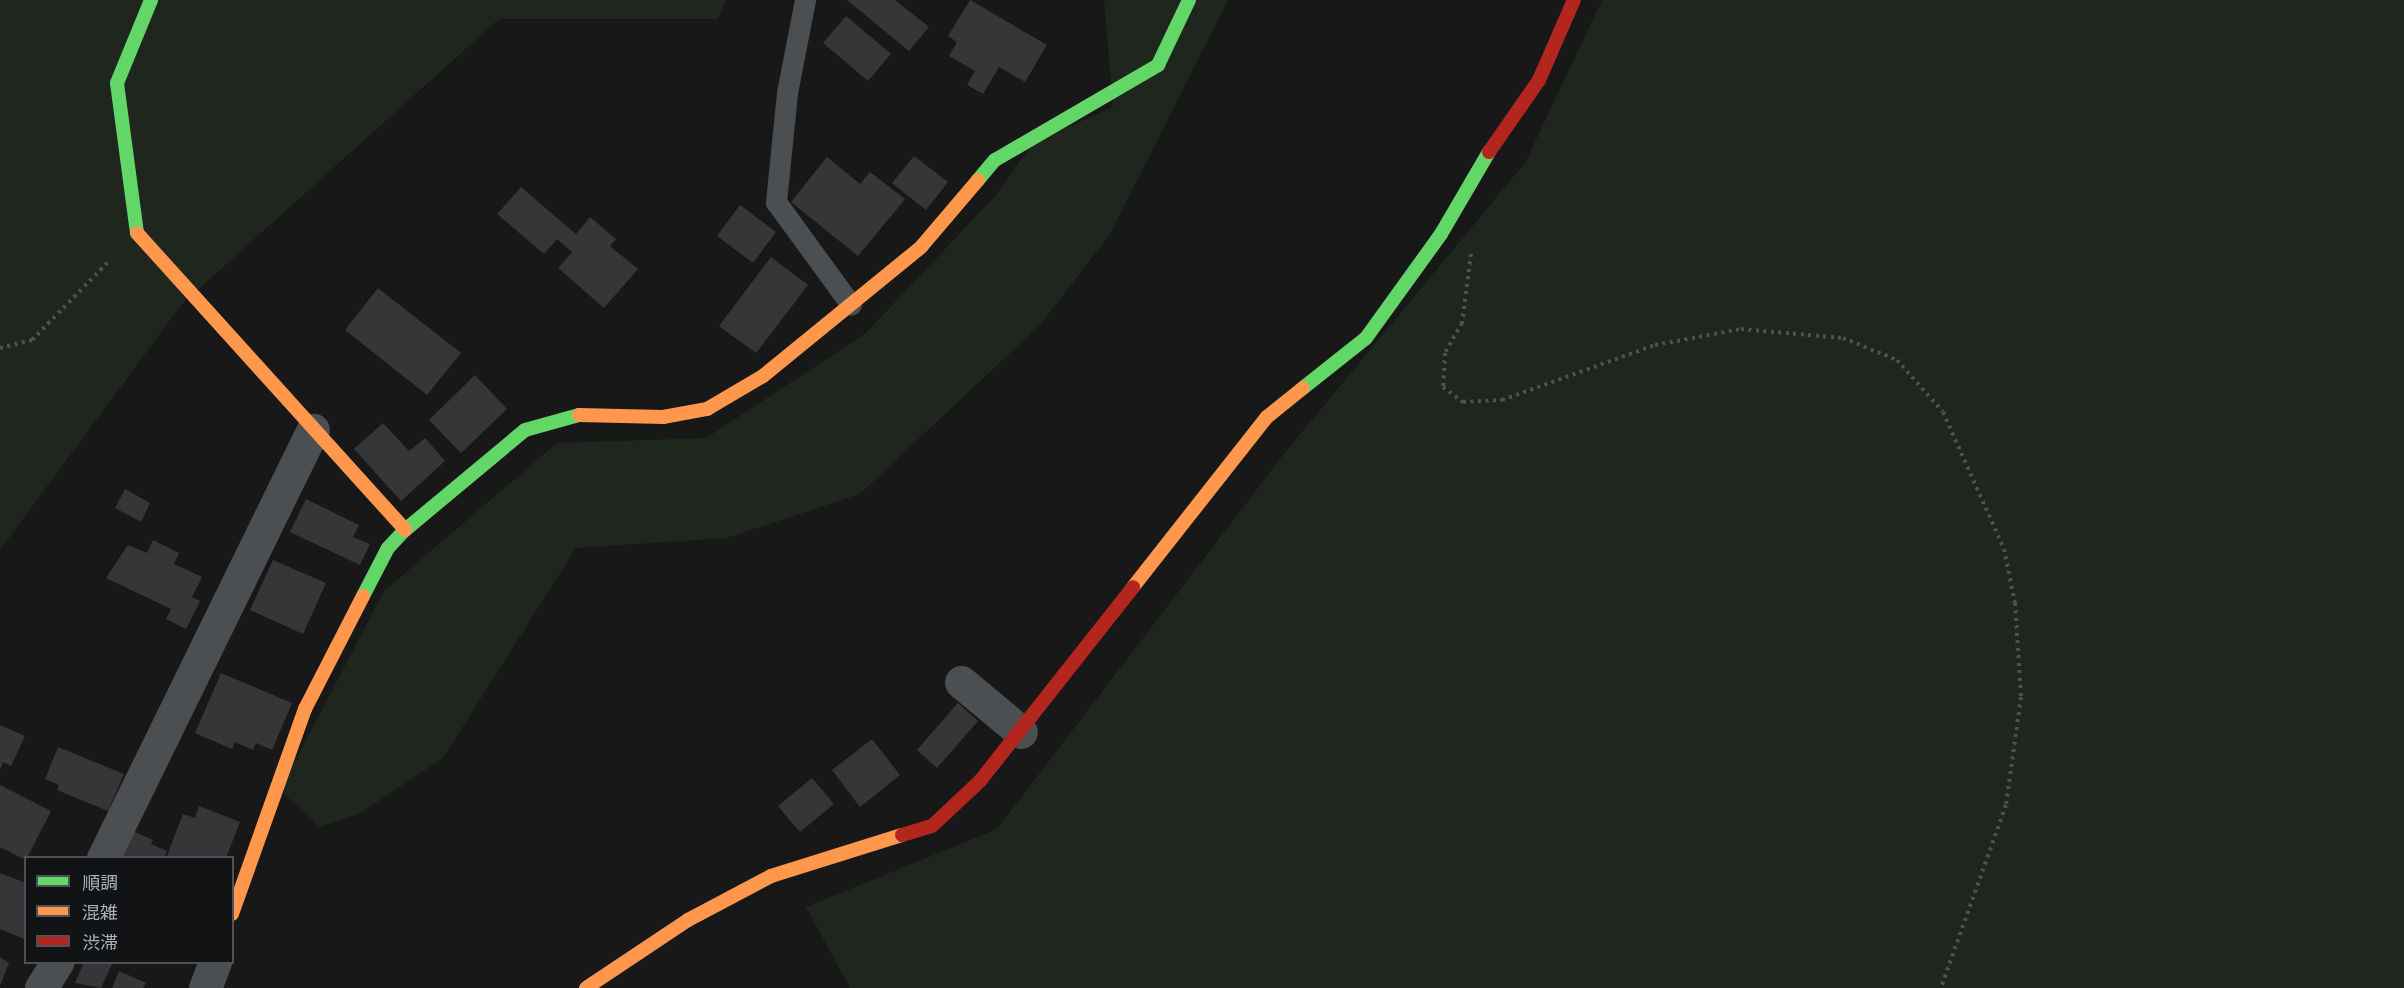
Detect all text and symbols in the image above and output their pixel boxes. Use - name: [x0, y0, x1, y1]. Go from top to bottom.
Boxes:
- legend: [24, 856, 234, 964]
- text: 順調: [82, 872, 118, 894]
- text: 混雑: [82, 902, 118, 924]
- text: 渋滞: [82, 932, 118, 954]

